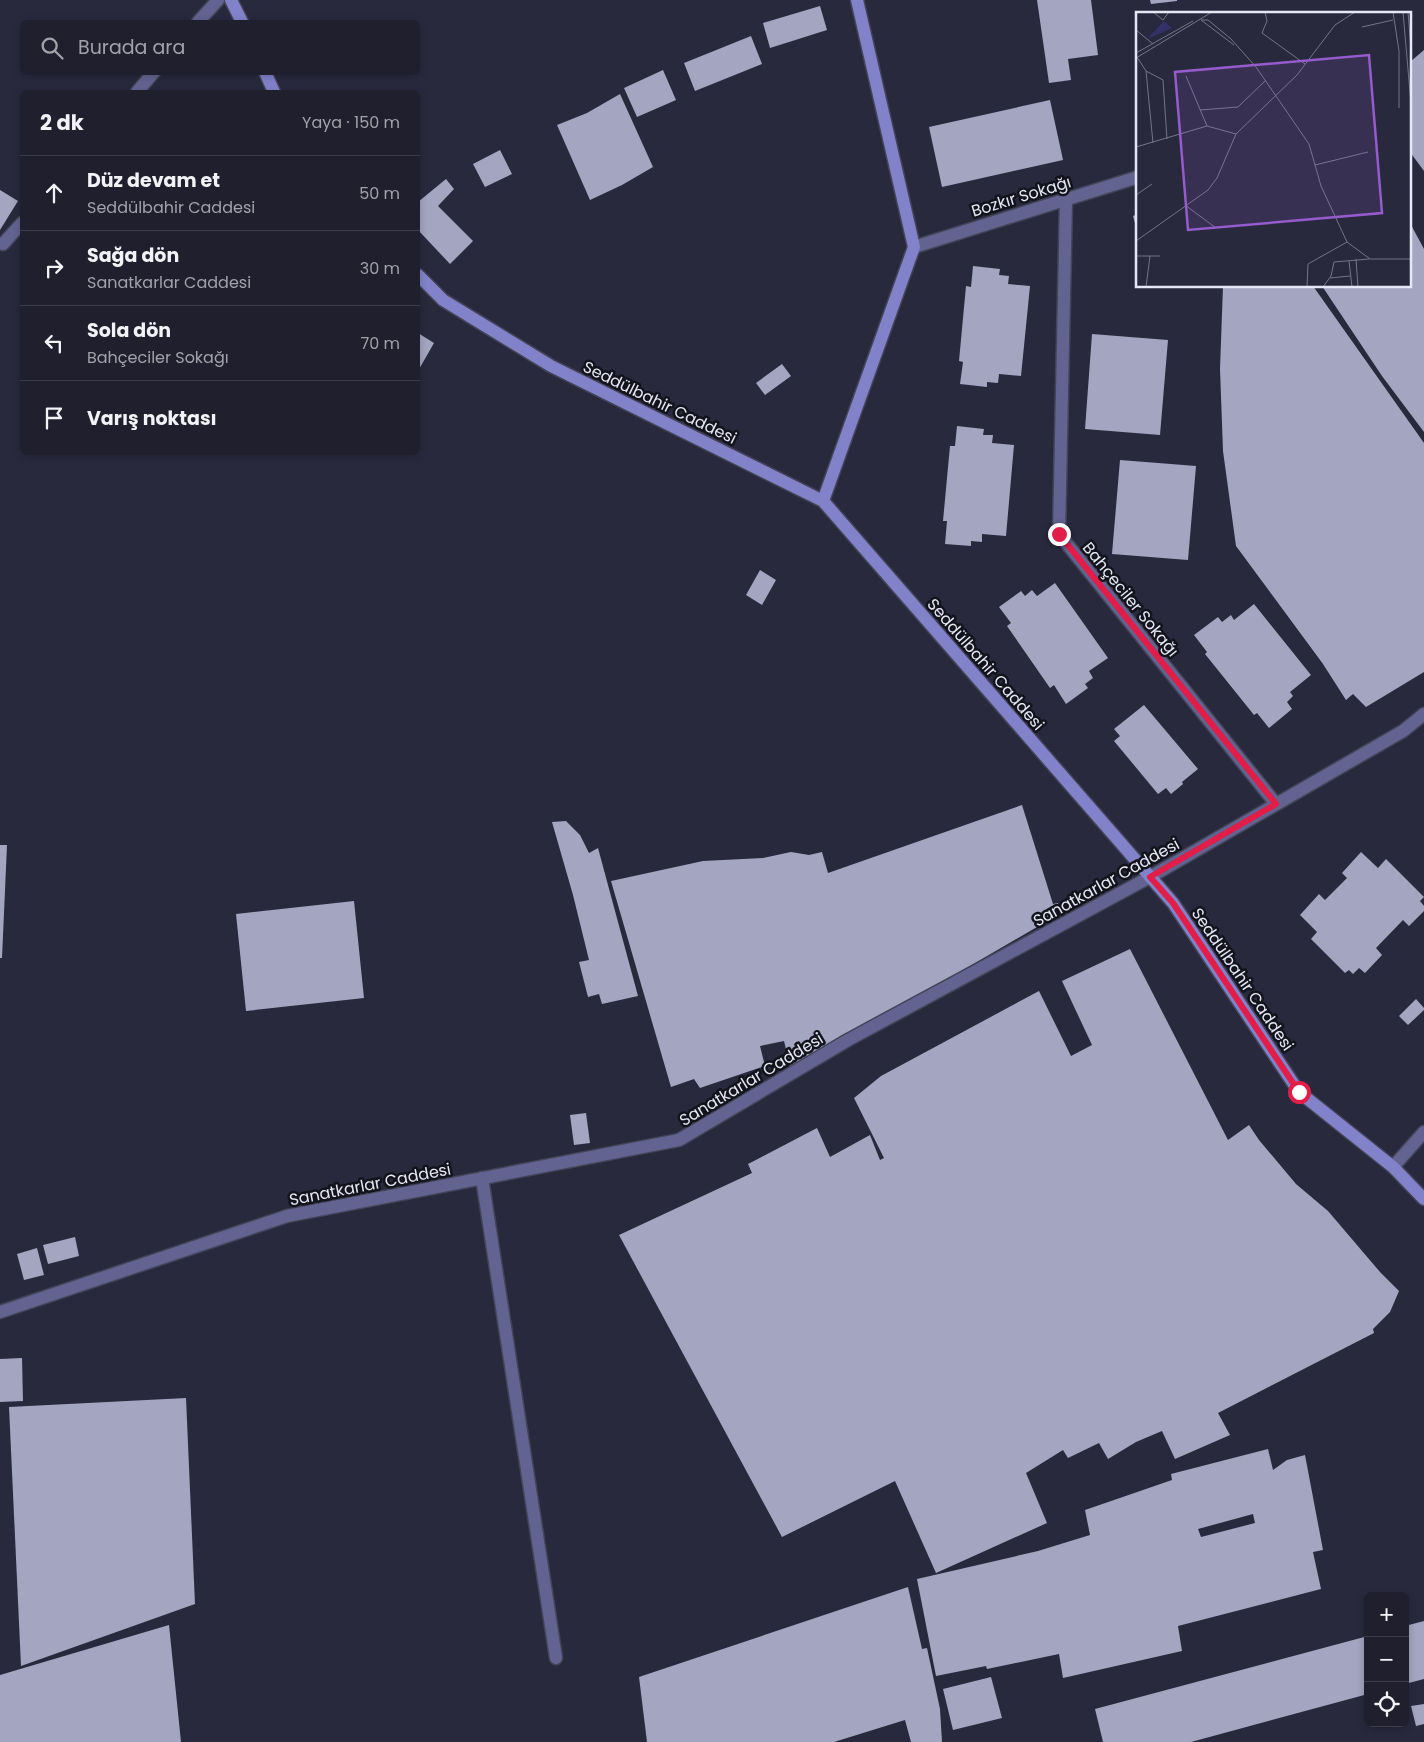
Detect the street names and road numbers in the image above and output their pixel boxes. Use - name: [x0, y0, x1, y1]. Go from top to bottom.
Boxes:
- street label: Bozkır Sokağı: [968, 170, 1074, 223]
- street label: Seddülbahir Caddesi: [579, 355, 740, 450]
- street label: Bahçeciler Sokağı: [1077, 537, 1184, 662]
- street label: Seddülbahir Caddesi: [922, 593, 1049, 735]
- street label: Sanatkarlar Caddesi: [1029, 833, 1184, 932]
- street label: Seddülbahir Caddesi: [1186, 903, 1299, 1055]
- street label: Sanatkarlar Caddesi: [675, 1027, 828, 1132]
- street label: Sanatkarlar Caddesi: [287, 1158, 453, 1211]

